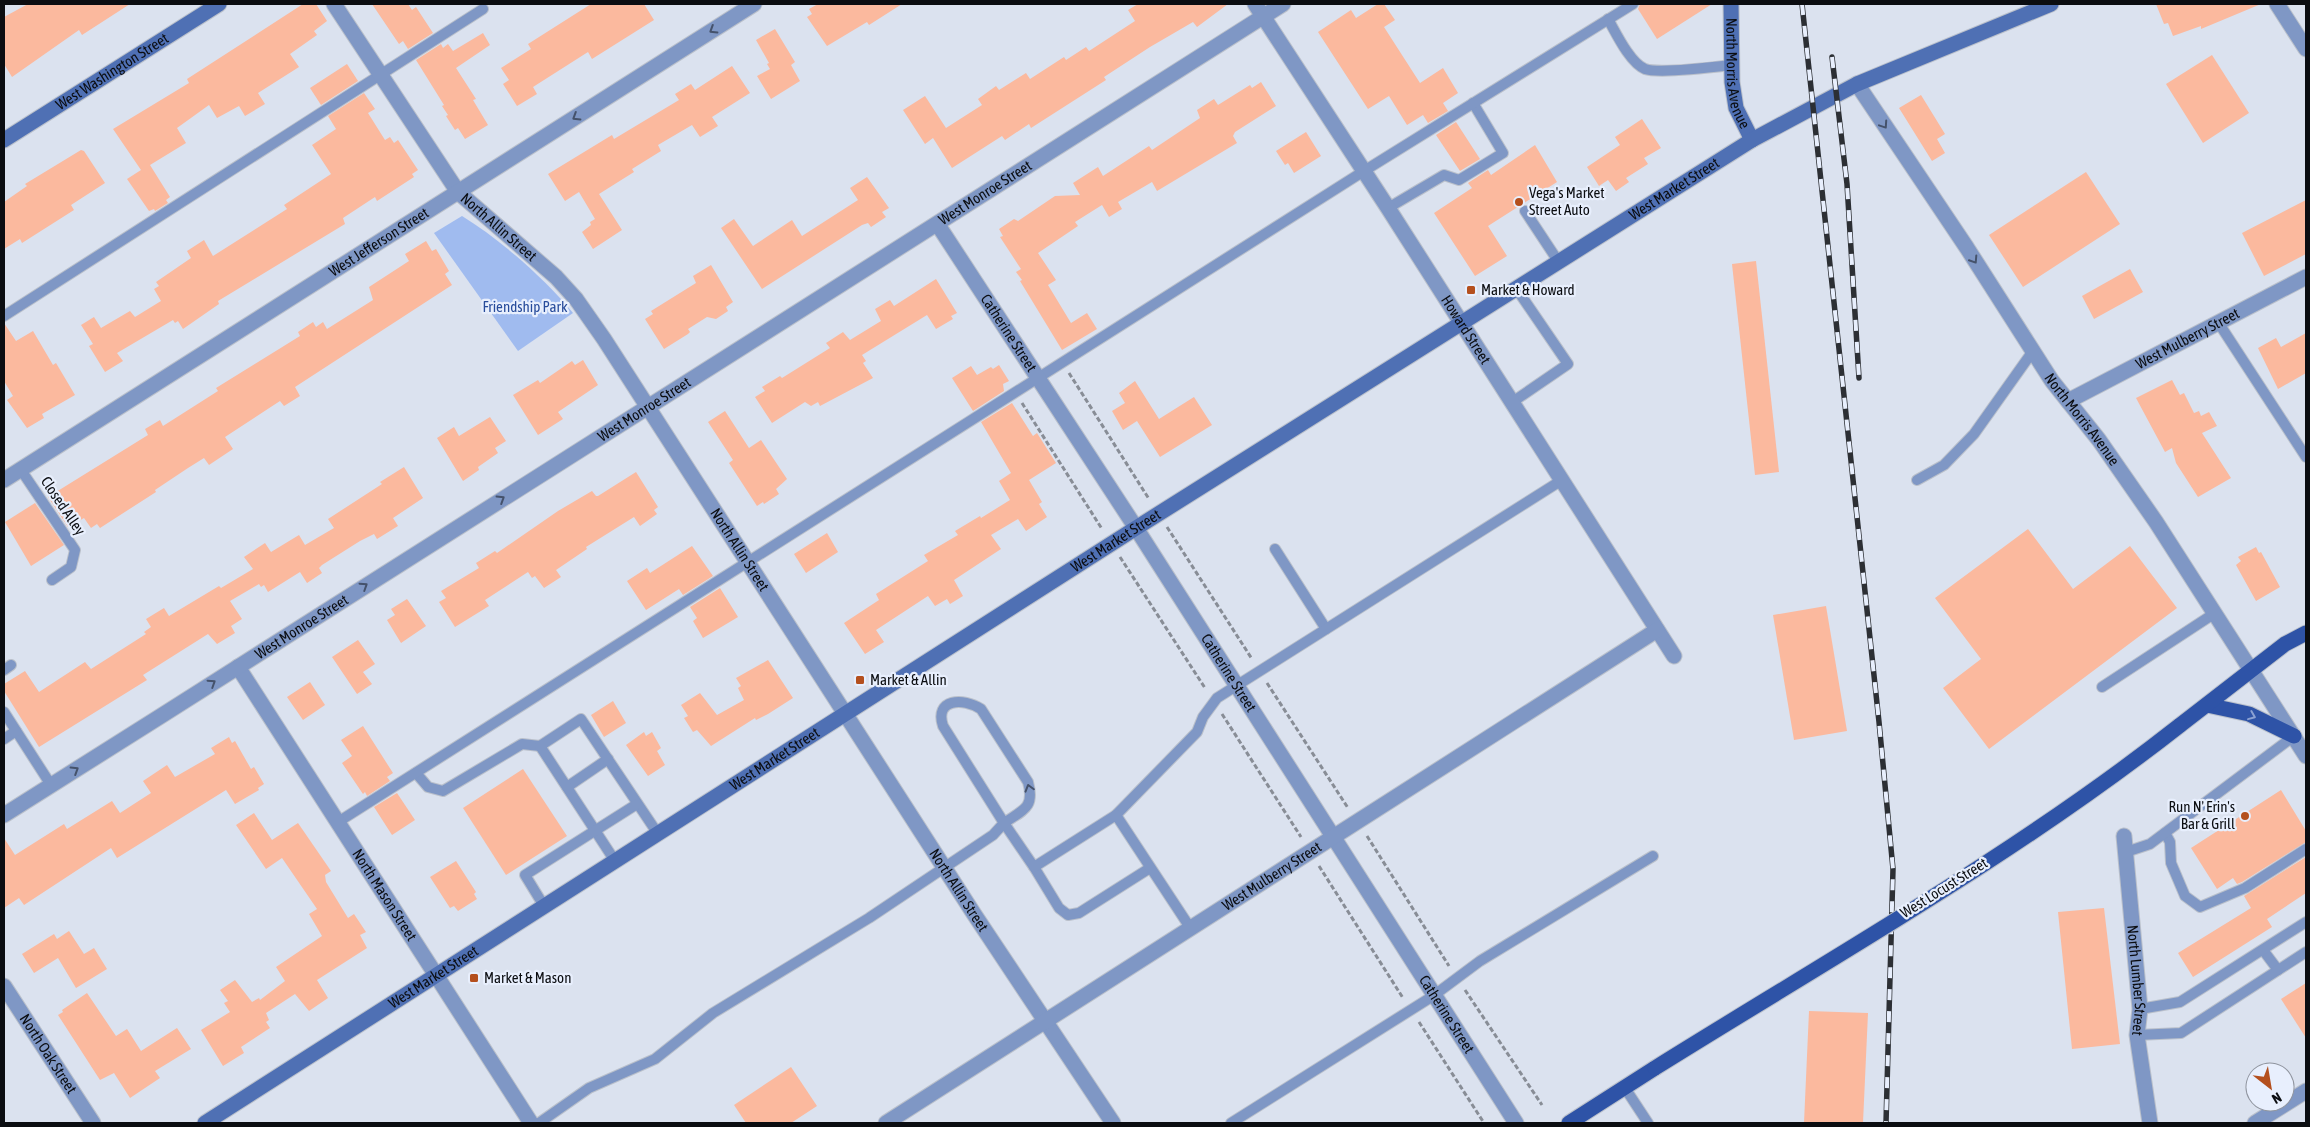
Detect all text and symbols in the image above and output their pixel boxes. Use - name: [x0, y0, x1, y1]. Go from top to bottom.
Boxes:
- street label: North Morris Avenue: [1723, 18, 1754, 131]
- one-way arrow: [709, 24, 718, 33]
- street label: West Washington Street: [53, 29, 171, 113]
- one-way arrow: [572, 111, 581, 120]
- one-way arrow: [1878, 119, 1887, 129]
- street label: West Market Street: [1626, 154, 1722, 223]
- street label: West Monroe Street: [935, 157, 1035, 228]
- place label: Vega's Market Street Auto: [1529, 184, 1605, 218]
- street label: North Allin Street: [458, 189, 540, 264]
- marker: Vega's Market Street Auto: [1513, 196, 1525, 208]
- street label: West Jefferson Street: [326, 204, 432, 280]
- one-way arrow: [1968, 255, 1978, 264]
- place label: Market & Howard: [1481, 281, 1575, 298]
- marker: Market & Howard: [1465, 284, 1477, 296]
- street label: Catherine Street: [977, 291, 1040, 375]
- street label: Howard Street: [1438, 292, 1494, 367]
- park label: Friendship Park: [482, 298, 568, 315]
- street label: West Mulberry Street: [2133, 304, 2242, 372]
- street label: North Morris Avenue: [2041, 370, 2123, 469]
- street label: West Monroe Street: [594, 373, 694, 445]
- street label: Closed Alley: [38, 473, 89, 538]
- one-way arrow: [495, 496, 504, 505]
- street label: North Allin Street: [707, 505, 773, 594]
- street label: West Market Street: [1068, 506, 1164, 575]
- one-way arrow: [358, 583, 367, 592]
- street label: West Monroe Street: [252, 591, 351, 662]
- street label: Catherine Street: [1198, 631, 1260, 715]
- place label: Market & Allin: [870, 671, 947, 688]
- marker: Market & Allin: [854, 674, 866, 686]
- one-way arrow: [207, 680, 216, 690]
- one-way arrow: [2247, 710, 2256, 720]
- street label: West Market Street: [726, 724, 822, 793]
- one-way arrow: [69, 767, 78, 777]
- one-way arrow: [1024, 784, 1035, 793]
- place label: Run N' Erin's Bar & Grill: [2169, 798, 2235, 832]
- marker: Run N' Erin's Bar & Grill: [2239, 810, 2251, 822]
- street label: West Mulberry Street: [1219, 838, 1324, 914]
- street label: North Allin Street: [926, 845, 992, 934]
- street label: North Mason Street: [349, 846, 421, 944]
- street label: West Locust Street: [1897, 854, 1990, 921]
- street label: North Lumber Street: [2124, 924, 2149, 1037]
- street label: West Market Street: [385, 942, 481, 1012]
- place label: Market & Mason: [484, 969, 571, 986]
- marker: Market & Mason: [468, 972, 480, 984]
- street label: Catherine Street: [1416, 972, 1478, 1056]
- street label: North Oak Street: [17, 1011, 81, 1097]
- north arrow: [2245, 1062, 2295, 1112]
- text: N: [2269, 1089, 2284, 1107]

